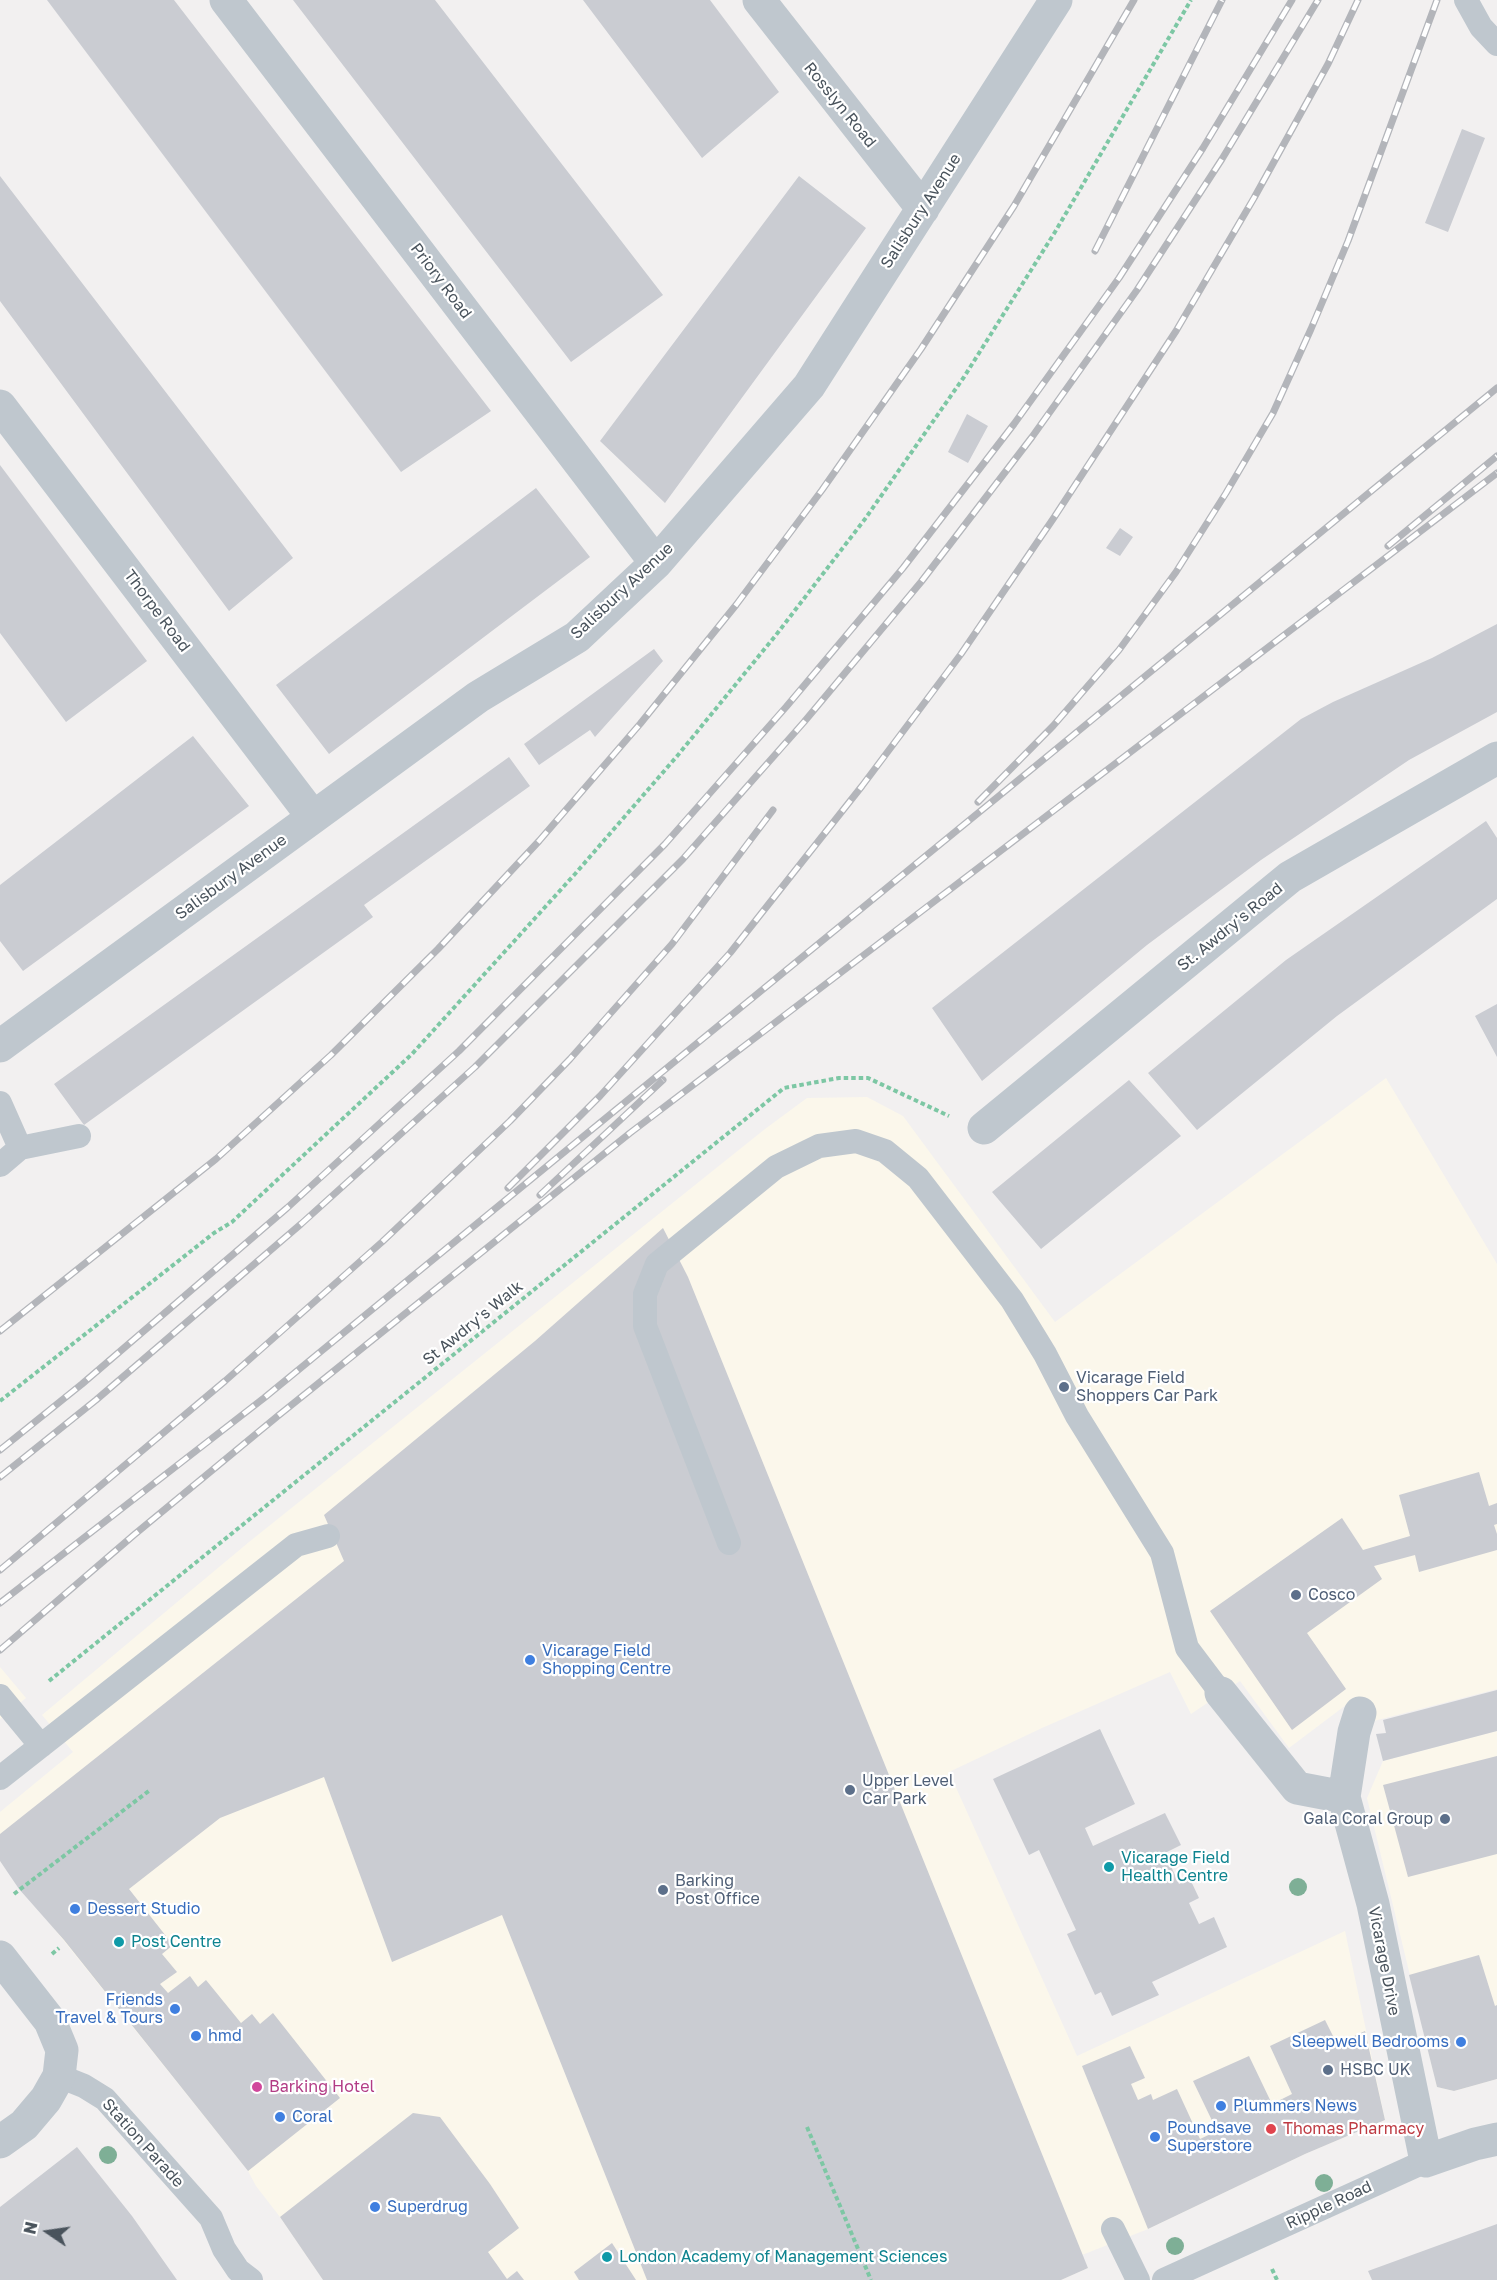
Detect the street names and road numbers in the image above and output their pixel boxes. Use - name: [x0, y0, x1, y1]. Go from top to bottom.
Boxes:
- street label: Rosslyn Road: [800, 59, 880, 151]
- street label: Salisbury Avenue: [877, 150, 965, 272]
- street label: Priory Road: [406, 239, 476, 323]
- street label: Salisbury Avenue: [567, 539, 677, 643]
- street label: Thorpe Road: [120, 566, 194, 656]
- street label: Salisbury Avenue: [172, 830, 290, 924]
- street label: St. Awdry's Road: [1174, 879, 1286, 975]
- street label: St Awdry's Walk: [419, 1277, 527, 1369]
- street label: Vicarage Drive: [1364, 1905, 1404, 2017]
- street label: Station Parade: [98, 2095, 188, 2191]
- street label: Ripple Road: [1283, 2177, 1375, 2233]

